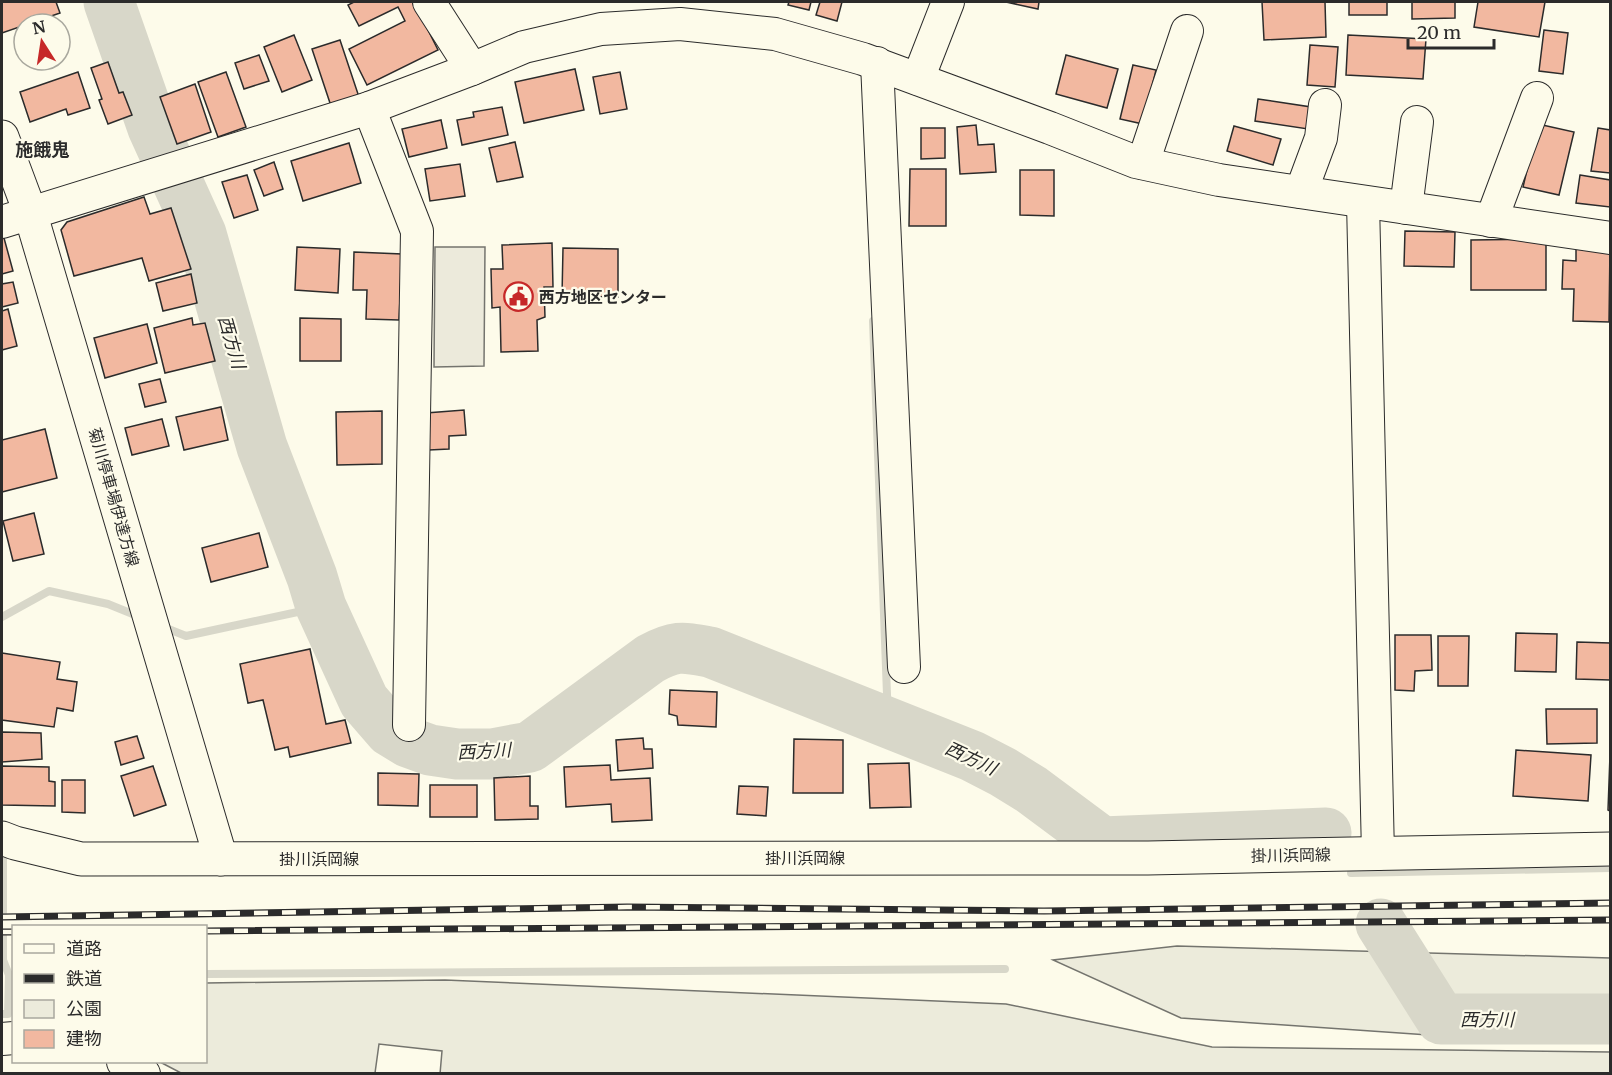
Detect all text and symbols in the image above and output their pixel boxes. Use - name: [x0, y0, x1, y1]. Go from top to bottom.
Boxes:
- north arrow: [12, 12, 72, 72]
- scale bar: [1408, 12, 1494, 50]
- text: N: [31, 16, 47, 38]
- text: 20 m: [1417, 21, 1461, 44]
- district label: 施餓鬼: [15, 138, 70, 161]
- public building icon: 西方地区センター: [502, 281, 534, 313]
- place label: 西方地区センター: [539, 287, 667, 307]
- water label: 西方川: [214, 313, 251, 373]
- street label: 菊川停車場伊達方線: [85, 425, 143, 569]
- water label: 西方川: [942, 736, 1002, 781]
- water label: 西方川: [456, 738, 514, 764]
- street label: 掛川浜岡線: [1251, 844, 1331, 866]
- street label: 掛川浜岡線: [765, 848, 845, 868]
- street label: 掛川浜岡線: [279, 849, 359, 869]
- legend: [12, 925, 207, 1063]
- text: 道路: [66, 937, 102, 960]
- text: 鉄道: [66, 967, 102, 990]
- text: 公園: [66, 997, 102, 1020]
- water label: 西方川: [1460, 1008, 1516, 1031]
- text: 建物: [66, 1027, 102, 1050]

